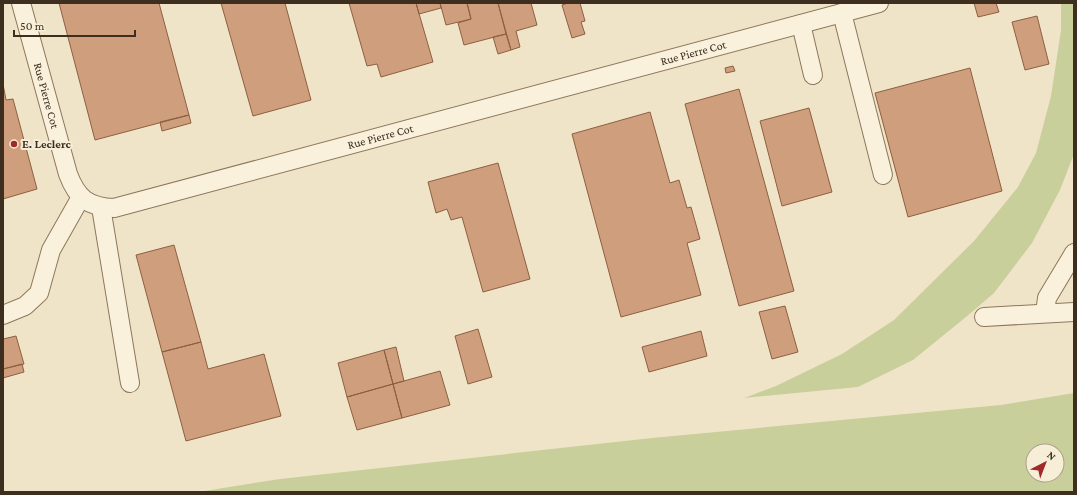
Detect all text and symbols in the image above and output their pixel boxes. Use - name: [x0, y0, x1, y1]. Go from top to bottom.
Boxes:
- scale bar: [14, 12, 135, 38]
- text: 50 m: [20, 19, 45, 33]
- street label: Rue Pierre Cot: [659, 37, 729, 68]
- street label: Rue Pierre Cot: [31, 61, 62, 131]
- street label: Rue Pierre Cot: [346, 121, 416, 152]
- place label: E. Leclerc: [22, 137, 71, 151]
- marker: E. Leclerc: [9, 139, 19, 149]
- north arrow: [1025, 443, 1065, 483]
- text: N: [1045, 449, 1059, 463]

